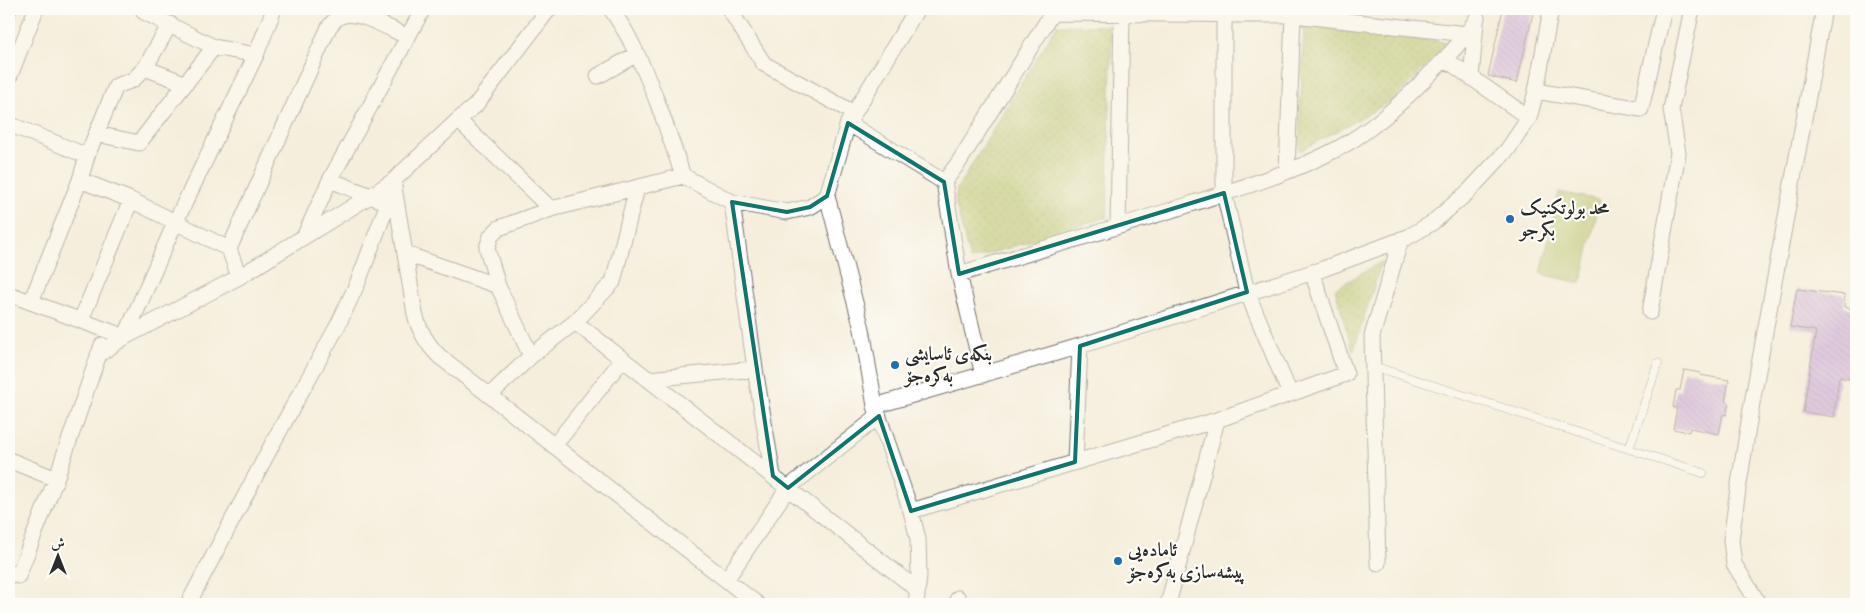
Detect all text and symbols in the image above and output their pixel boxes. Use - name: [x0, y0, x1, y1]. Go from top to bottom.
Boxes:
- place label: محد بولوتکنیک بکرجو: [1518, 196, 1610, 242]
- marker: محد بولوتکنیک بکرجو: [1504, 213, 1516, 225]
- place label: بنکەی ئاسایشی بەکرەجۆ: [903, 342, 992, 388]
- marker: بنکەی ئاسایشی بەکرەجۆ: [889, 359, 901, 371]
- north arrow: [32, 530, 82, 580]
- text: ش: [51, 535, 65, 553]
- place label: ئامادەیی پیشەسازی بەکرەجۆ: [1126, 538, 1245, 585]
- marker: ئامادەیی پیشەسازی بەکرەجۆ: [1112, 555, 1124, 567]

